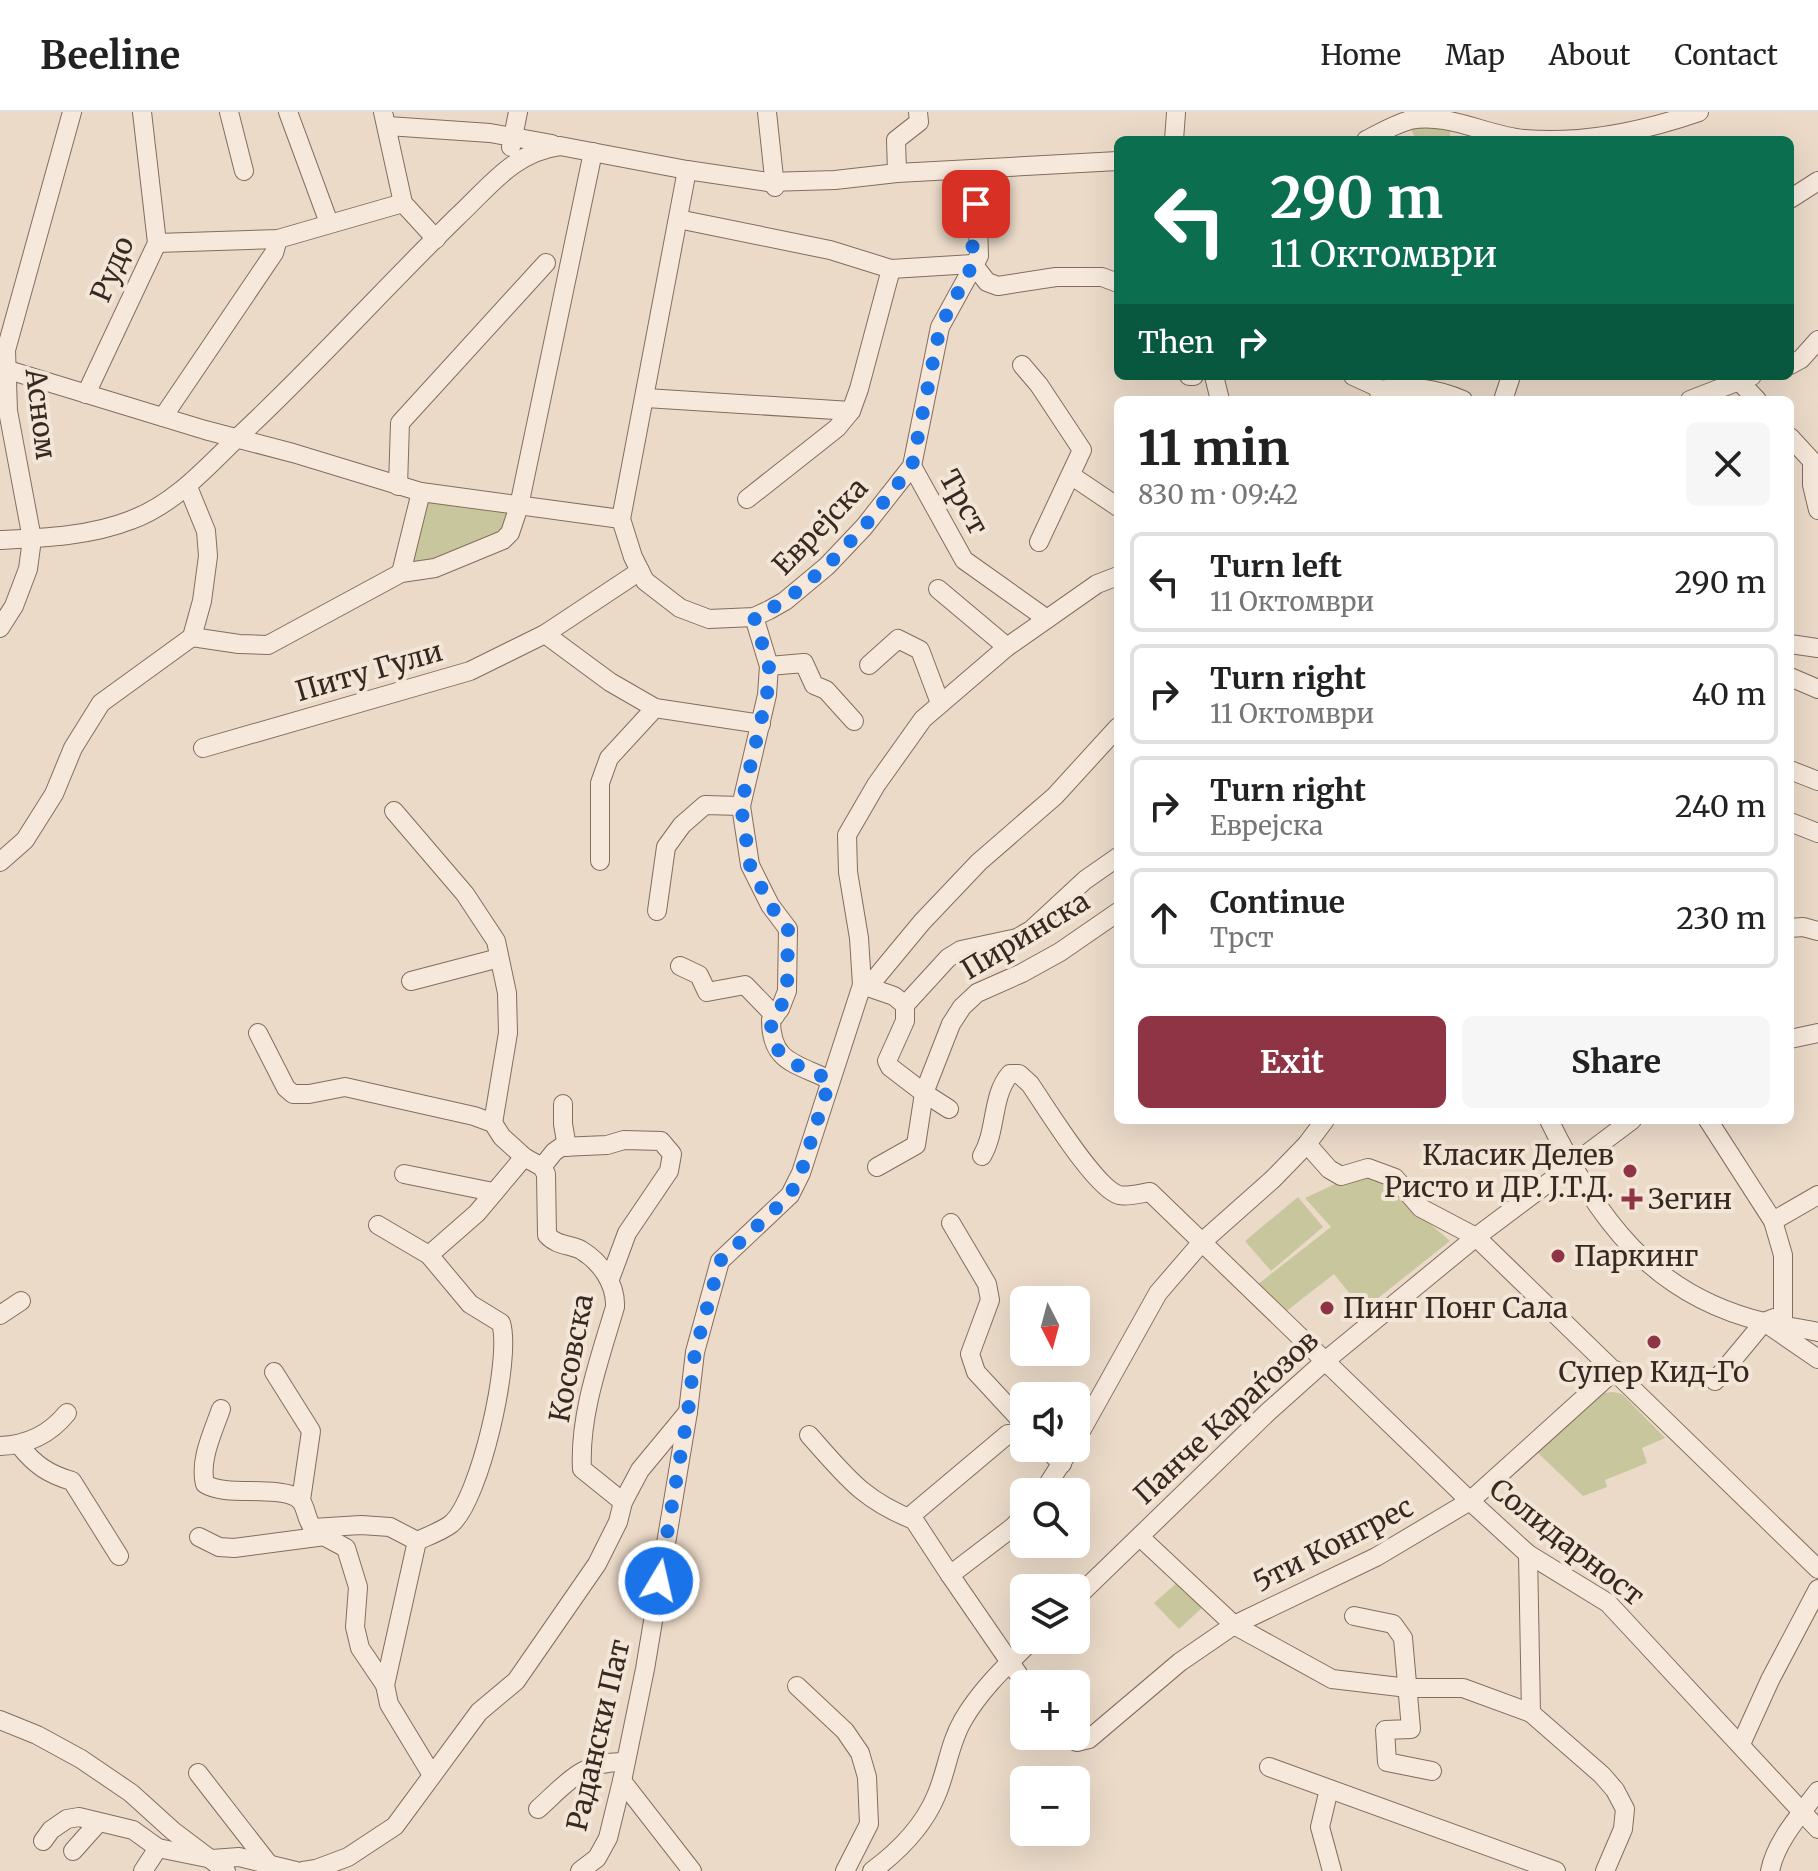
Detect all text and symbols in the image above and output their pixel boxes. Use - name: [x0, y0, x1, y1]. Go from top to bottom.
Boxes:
- text: Beeline: [40, 32, 180, 79]
- text: Home: [1320, 37, 1401, 73]
- text: Map: [1445, 37, 1505, 73]
- text: About: [1549, 37, 1630, 73]
- text: Contact: [1674, 37, 1778, 73]
- text: 290 m: [1270, 163, 1443, 233]
- icon: left: [1138, 168, 1242, 272]
- pin: [942, 170, 1010, 238]
- icon: arrive: [954, 182, 998, 226]
- street label: Рудо: [82, 231, 142, 307]
- text: 11 Октомври: [1270, 232, 1498, 277]
- icon: right: [1230, 320, 1274, 364]
- text: Then: [1138, 323, 1214, 361]
- street label: Асном: [17, 366, 64, 462]
- text: 11 min: [1138, 418, 1290, 478]
- button: close: [1686, 422, 1770, 506]
- street label: Трст: [932, 463, 996, 541]
- street label: Еврејска: [765, 470, 875, 582]
- text: 830 m · 09:42: [1138, 478, 1298, 511]
- text: Turn left: [1210, 547, 1342, 585]
- icon: left: [1142, 560, 1186, 604]
- text: 290 m: [1675, 563, 1766, 601]
- text: 11 Октомври: [1210, 585, 1374, 618]
- street label: Питу Гули: [291, 633, 447, 709]
- text: Turn right: [1210, 659, 1366, 697]
- icon: right: [1142, 672, 1186, 716]
- text: 40 m: [1692, 675, 1766, 713]
- text: 11 Октомври: [1210, 697, 1374, 730]
- text: Turn right: [1210, 771, 1366, 809]
- icon: right: [1142, 784, 1186, 828]
- text: 240 m: [1675, 787, 1766, 825]
- text: Еврејска: [1210, 809, 1323, 842]
- street label: Пиринска: [954, 883, 1096, 987]
- text: Continue: [1210, 883, 1345, 921]
- icon: ahead: [1142, 896, 1186, 940]
- text: 230 m: [1676, 899, 1766, 937]
- text: Трст: [1210, 921, 1274, 954]
- button: Exit: [1138, 1016, 1446, 1108]
- button: Share: [1462, 1016, 1770, 1108]
- place label: Класик Делев Ристо и ДР. Ј.Т.Д.: [1384, 1137, 1614, 1205]
- marker: Класик Делев Ристо и ДР. Ј.Т.Д.: [1621, 1162, 1639, 1180]
- place label: Зегин: [1648, 1181, 1732, 1217]
- marker: Зегин: [1623, 1190, 1641, 1208]
- place label: Паркинг: [1574, 1238, 1698, 1274]
- marker: Паркинг: [1549, 1247, 1567, 1265]
- north arrow: [1010, 1286, 1090, 1366]
- map controls: [1010, 1286, 1090, 1846]
- place label: Пинг Понг Сала: [1343, 1290, 1568, 1326]
- street label: Косовска: [541, 1291, 601, 1425]
- marker: Пинг Понг Сала: [1318, 1299, 1336, 1317]
- street label: Панче Караѓозов: [1126, 1322, 1326, 1512]
- marker: Супер Кид-Го: [1645, 1333, 1663, 1351]
- place label: Супер Кид-Го: [1559, 1354, 1749, 1390]
- button: sound: [1010, 1382, 1090, 1462]
- street label: Солидарност: [1482, 1470, 1652, 1614]
- button: search: [1010, 1478, 1090, 1558]
- street label: 5ти Конгрес: [1247, 1488, 1419, 1600]
- position arrow: [617, 1539, 701, 1623]
- button: layers: [1010, 1574, 1090, 1654]
- street label: Радански Пат: [558, 1636, 638, 1834]
- button: +: [1010, 1670, 1090, 1750]
- button: −: [1010, 1766, 1090, 1846]

